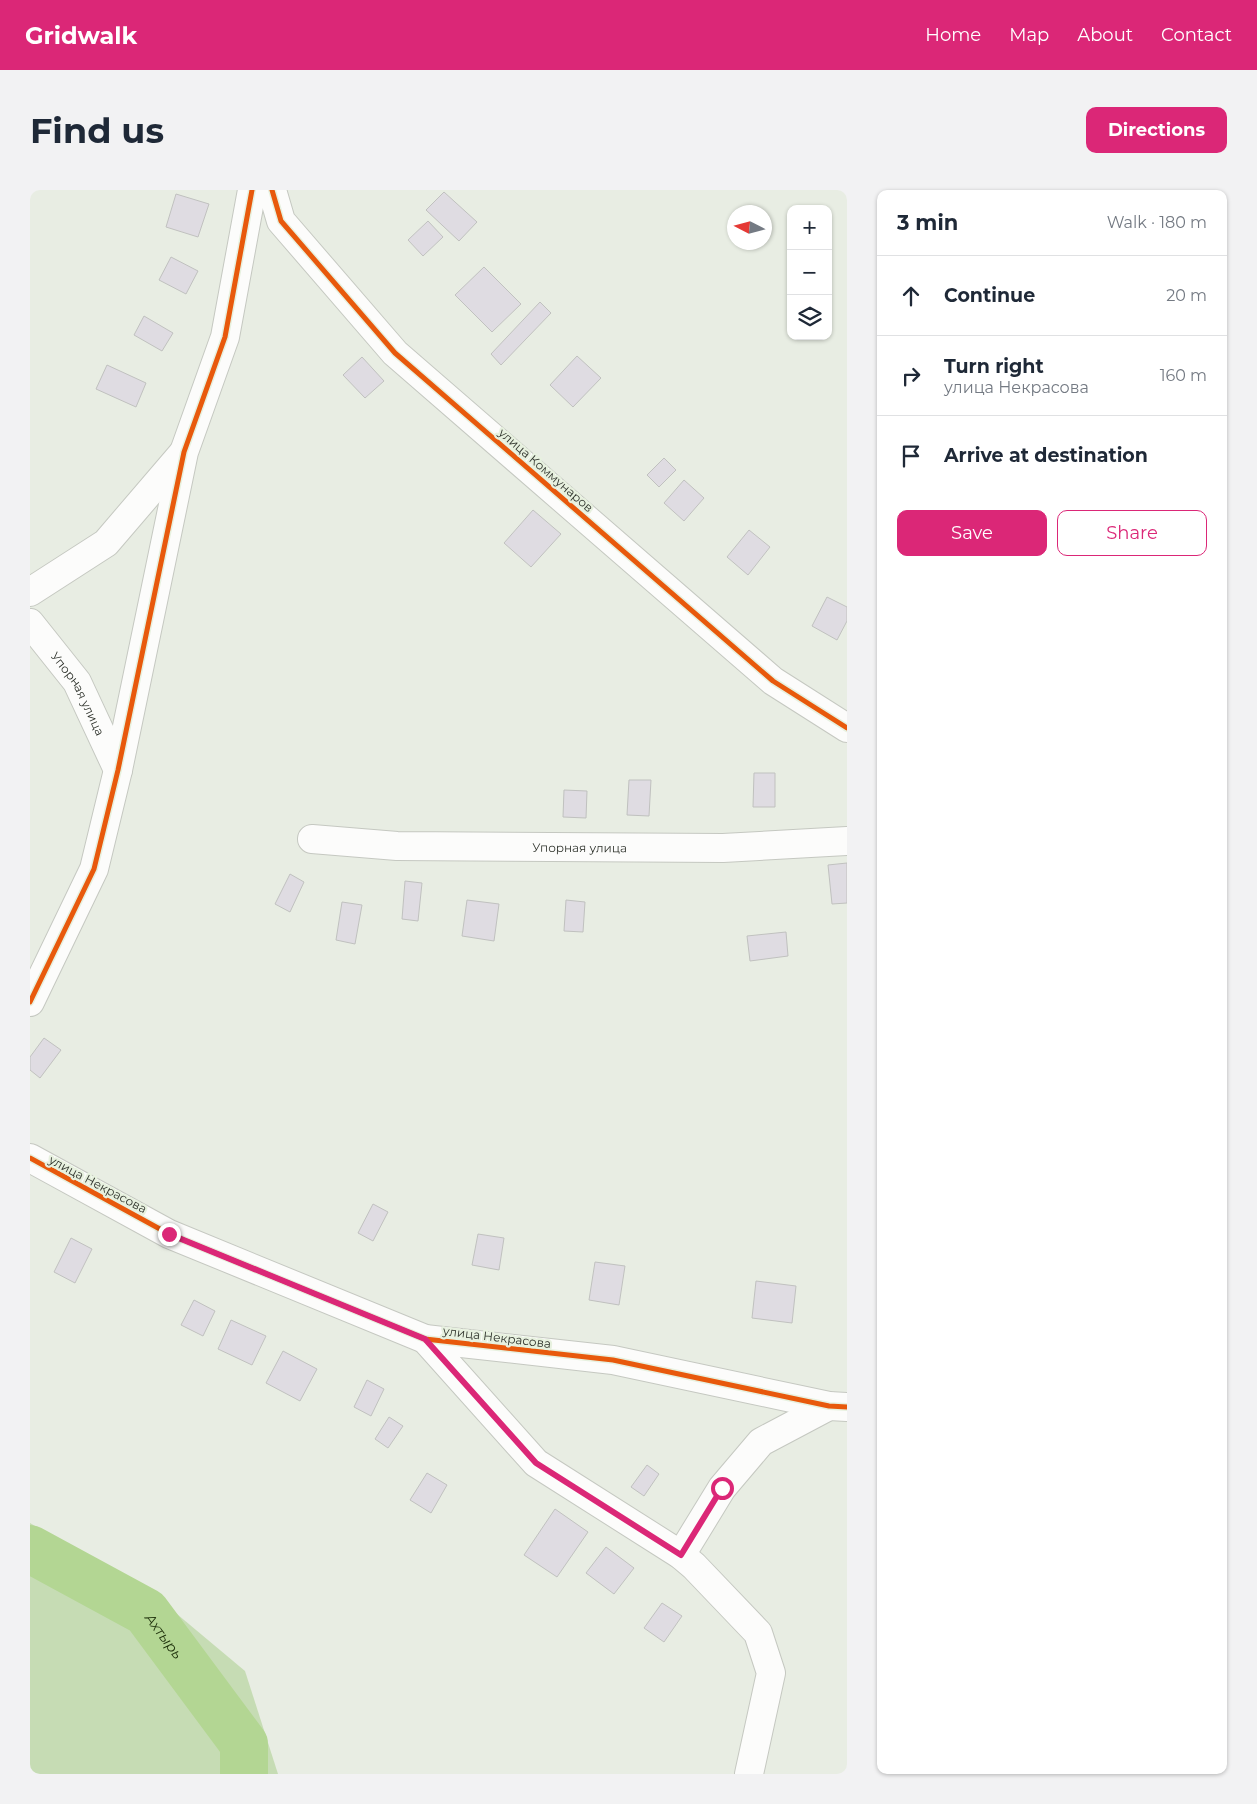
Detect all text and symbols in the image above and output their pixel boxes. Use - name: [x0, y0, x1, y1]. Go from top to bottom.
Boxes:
- text: Gridwalk: [25, 21, 137, 50]
- text: Home: [925, 24, 981, 46]
- text: Map: [1009, 24, 1049, 46]
- text: About: [1077, 24, 1133, 46]
- text: Contact: [1161, 24, 1232, 46]
- button: Directions: [1086, 107, 1227, 153]
- text: Find us: [30, 109, 164, 152]
- north arrow: [727, 205, 772, 250]
- map controls: [787, 205, 832, 340]
- button: +: [787, 205, 832, 250]
- text: 3 min: [897, 210, 958, 235]
- text: Walk · 180 m: [1107, 213, 1207, 232]
- button: −: [787, 250, 832, 295]
- icon: ahead: [897, 282, 925, 310]
- text: Continue: [944, 284, 1035, 307]
- text: 20 m: [1166, 286, 1207, 305]
- button: layers: [787, 295, 832, 340]
- text: Turn right: [944, 355, 1044, 378]
- icon: right: [897, 362, 925, 390]
- text: 160 m: [1160, 366, 1207, 385]
- text: улица Некрасова: [944, 378, 1089, 397]
- street label: улица Коммунаров: [495, 424, 596, 515]
- icon: arrive: [897, 442, 925, 470]
- text: Arrive at destination: [944, 444, 1148, 467]
- button: Save: [897, 510, 1047, 556]
- button: Share: [1057, 510, 1207, 556]
- street label: Упорная улица: [48, 649, 108, 738]
- street label: Упорная улица: [532, 839, 627, 855]
- street label: улица Некрасова: [46, 1151, 149, 1216]
- route end: [158, 1223, 181, 1246]
- street label: улица Некрасова: [441, 1323, 552, 1351]
- route start: [711, 1477, 734, 1500]
- water label: Ахтырь: [140, 1609, 187, 1663]

